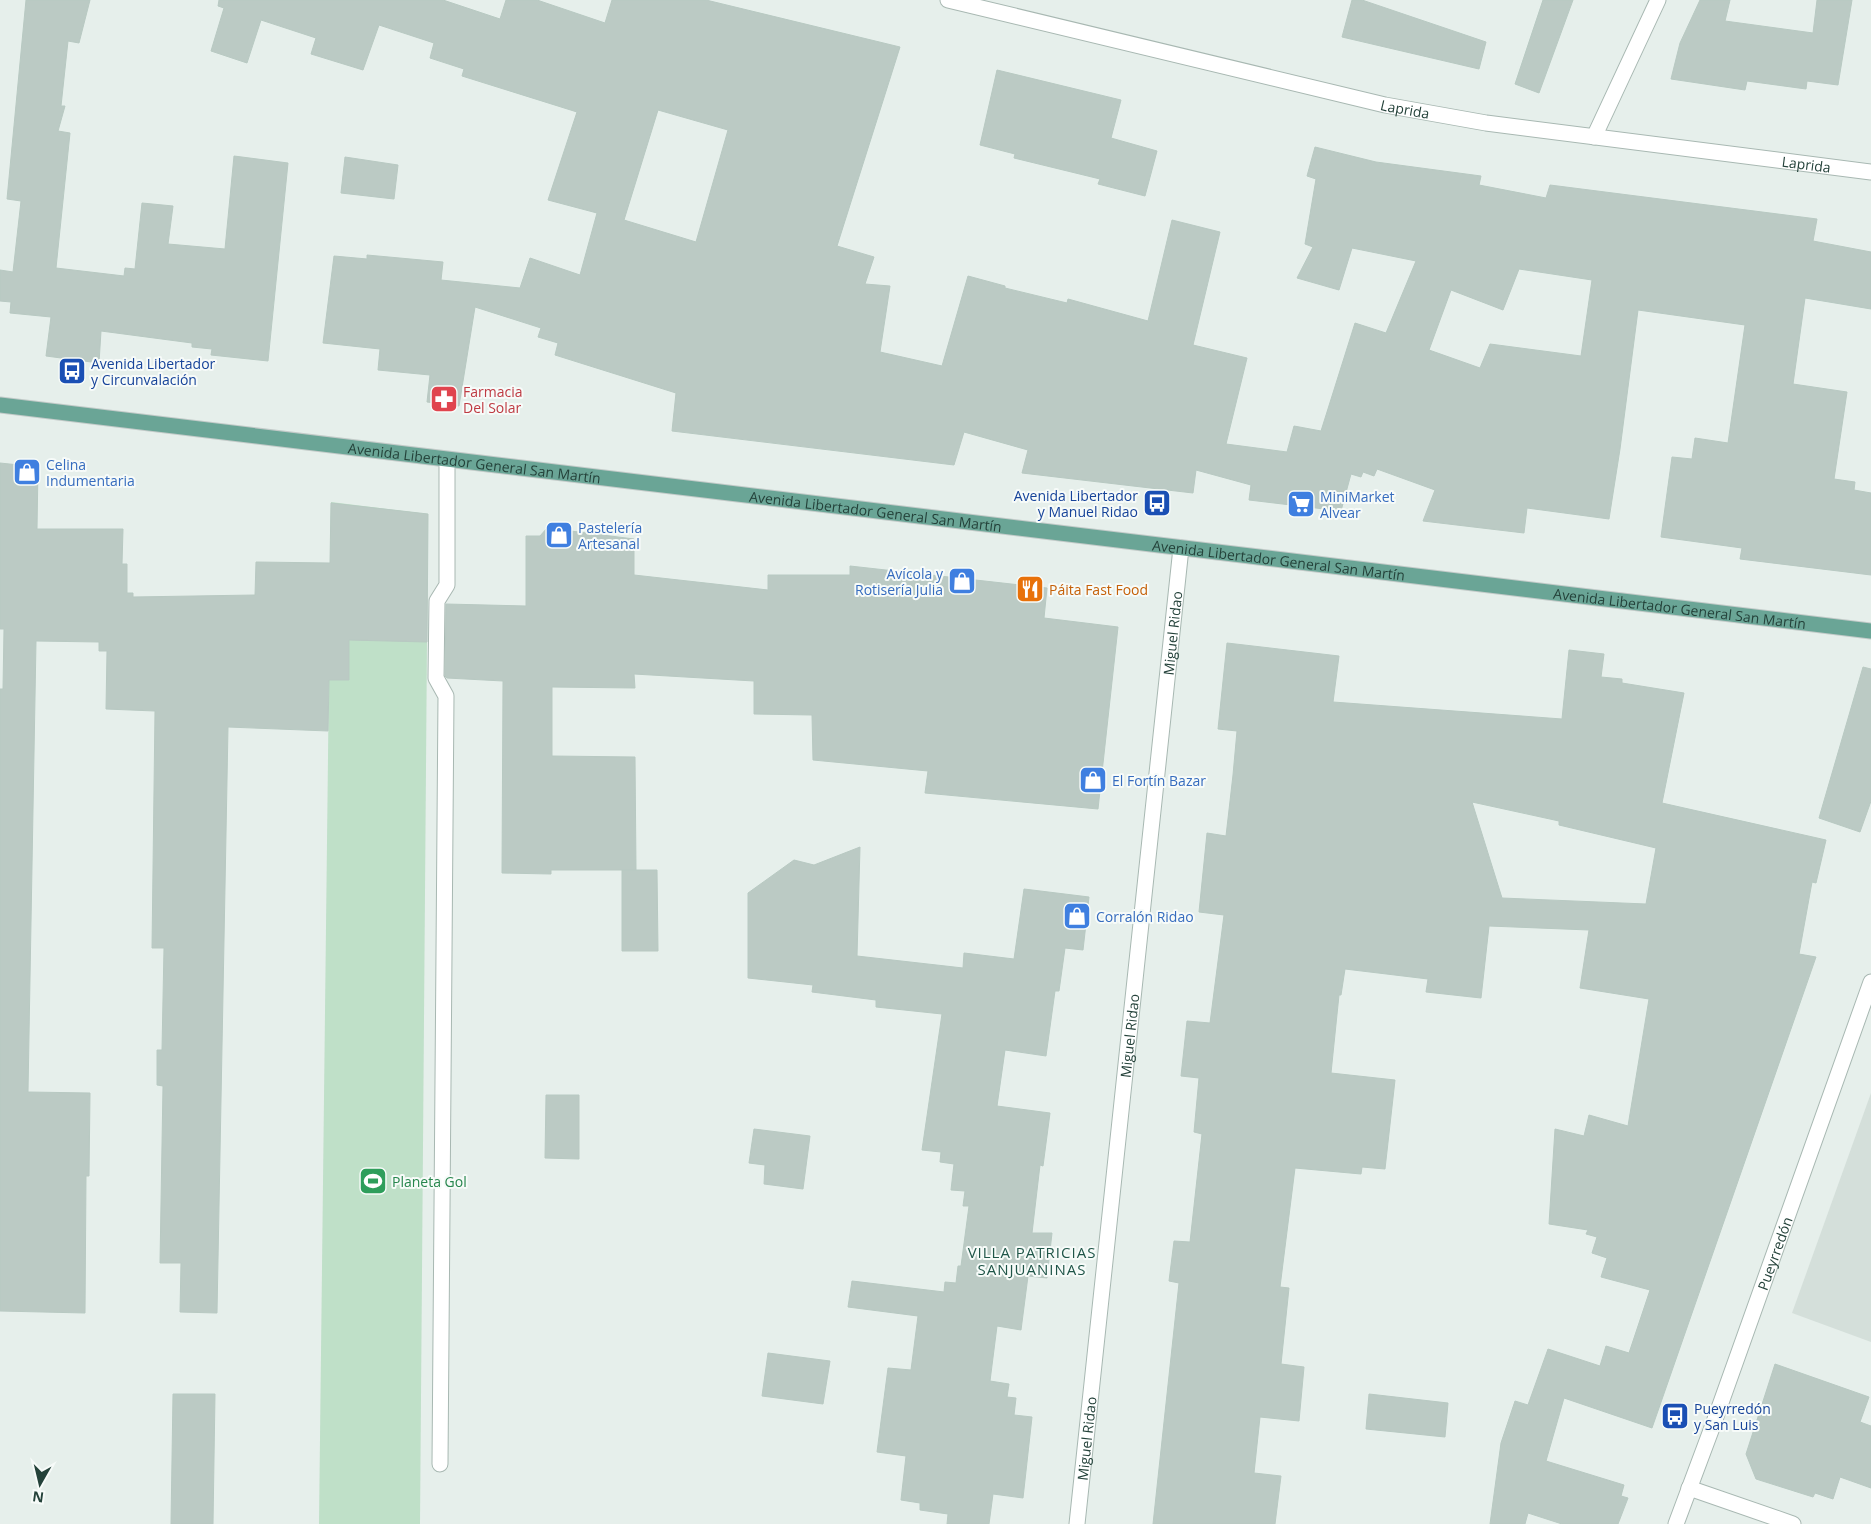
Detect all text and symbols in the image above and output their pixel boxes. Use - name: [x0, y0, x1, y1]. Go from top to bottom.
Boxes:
- street label: Laprida: [1379, 95, 1431, 122]
- street label: Laprida: [1781, 151, 1832, 176]
- place label: Avenida Libertador y Circunvalación: [91, 354, 216, 389]
- bus stop icon: Avenida Libertador y Circunvalación: [57, 356, 87, 386]
- place label: Farmacia Del Solar: [463, 382, 523, 417]
- pharmacy icon: Farmacia Del Solar: [429, 384, 459, 414]
- street label: Avenida Libertador General San Martín: [347, 438, 602, 487]
- place label: Celina Indumentaria: [46, 455, 135, 490]
- shop icon: Celina Indumentaria: [12, 457, 42, 487]
- street label: Avenida Libertador General San Martín: [748, 486, 1003, 535]
- place label: Avenida Libertador y Manuel Ridao: [1014, 486, 1138, 521]
- place label: MiniMarket Alvear: [1320, 487, 1395, 522]
- bus stop icon: Avenida Libertador y Manuel Ridao: [1142, 488, 1172, 518]
- supermarket icon: MiniMarket Alvear: [1286, 489, 1316, 519]
- place label: Pastelería Artesanal: [578, 518, 642, 553]
- shop icon: Pastelería Artesanal: [544, 520, 574, 550]
- street label: Avenida Libertador General San Martín: [1151, 535, 1406, 584]
- place label: Avícola y Rotisería Julia: [855, 564, 944, 599]
- shop icon: Avícola y Rotisería Julia: [947, 566, 977, 596]
- restaurant icon: Páita Fast Food: [1015, 574, 1045, 604]
- place label: Páita Fast Food: [1049, 580, 1148, 599]
- street label: Avenida Libertador General San Martín: [1552, 583, 1807, 633]
- street label: Miguel Ridao: [1158, 590, 1186, 676]
- shop icon: El Fortín Bazar: [1078, 765, 1108, 795]
- place label: El Fortín Bazar: [1112, 771, 1206, 790]
- shop icon: Corralón Ridao: [1062, 901, 1092, 931]
- place label: Corralón Ridao: [1096, 907, 1194, 926]
- street label: Miguel Ridao: [1115, 993, 1143, 1079]
- sports icon: Planeta Gol: [358, 1166, 388, 1196]
- place label: Planeta Gol: [392, 1172, 467, 1191]
- street label: Pueyrredón: [1752, 1214, 1796, 1293]
- district label: VILLA PATRICIAS SANJUANINAS: [968, 1242, 1096, 1279]
- street label: Miguel Ridao: [1072, 1396, 1100, 1481]
- place label: Pueyrredón y San Luis: [1694, 1399, 1771, 1434]
- bus stop icon: Pueyrredón y San Luis: [1660, 1401, 1690, 1431]
- north arrow: [15, 1459, 65, 1509]
- text: N: [31, 1487, 45, 1508]

